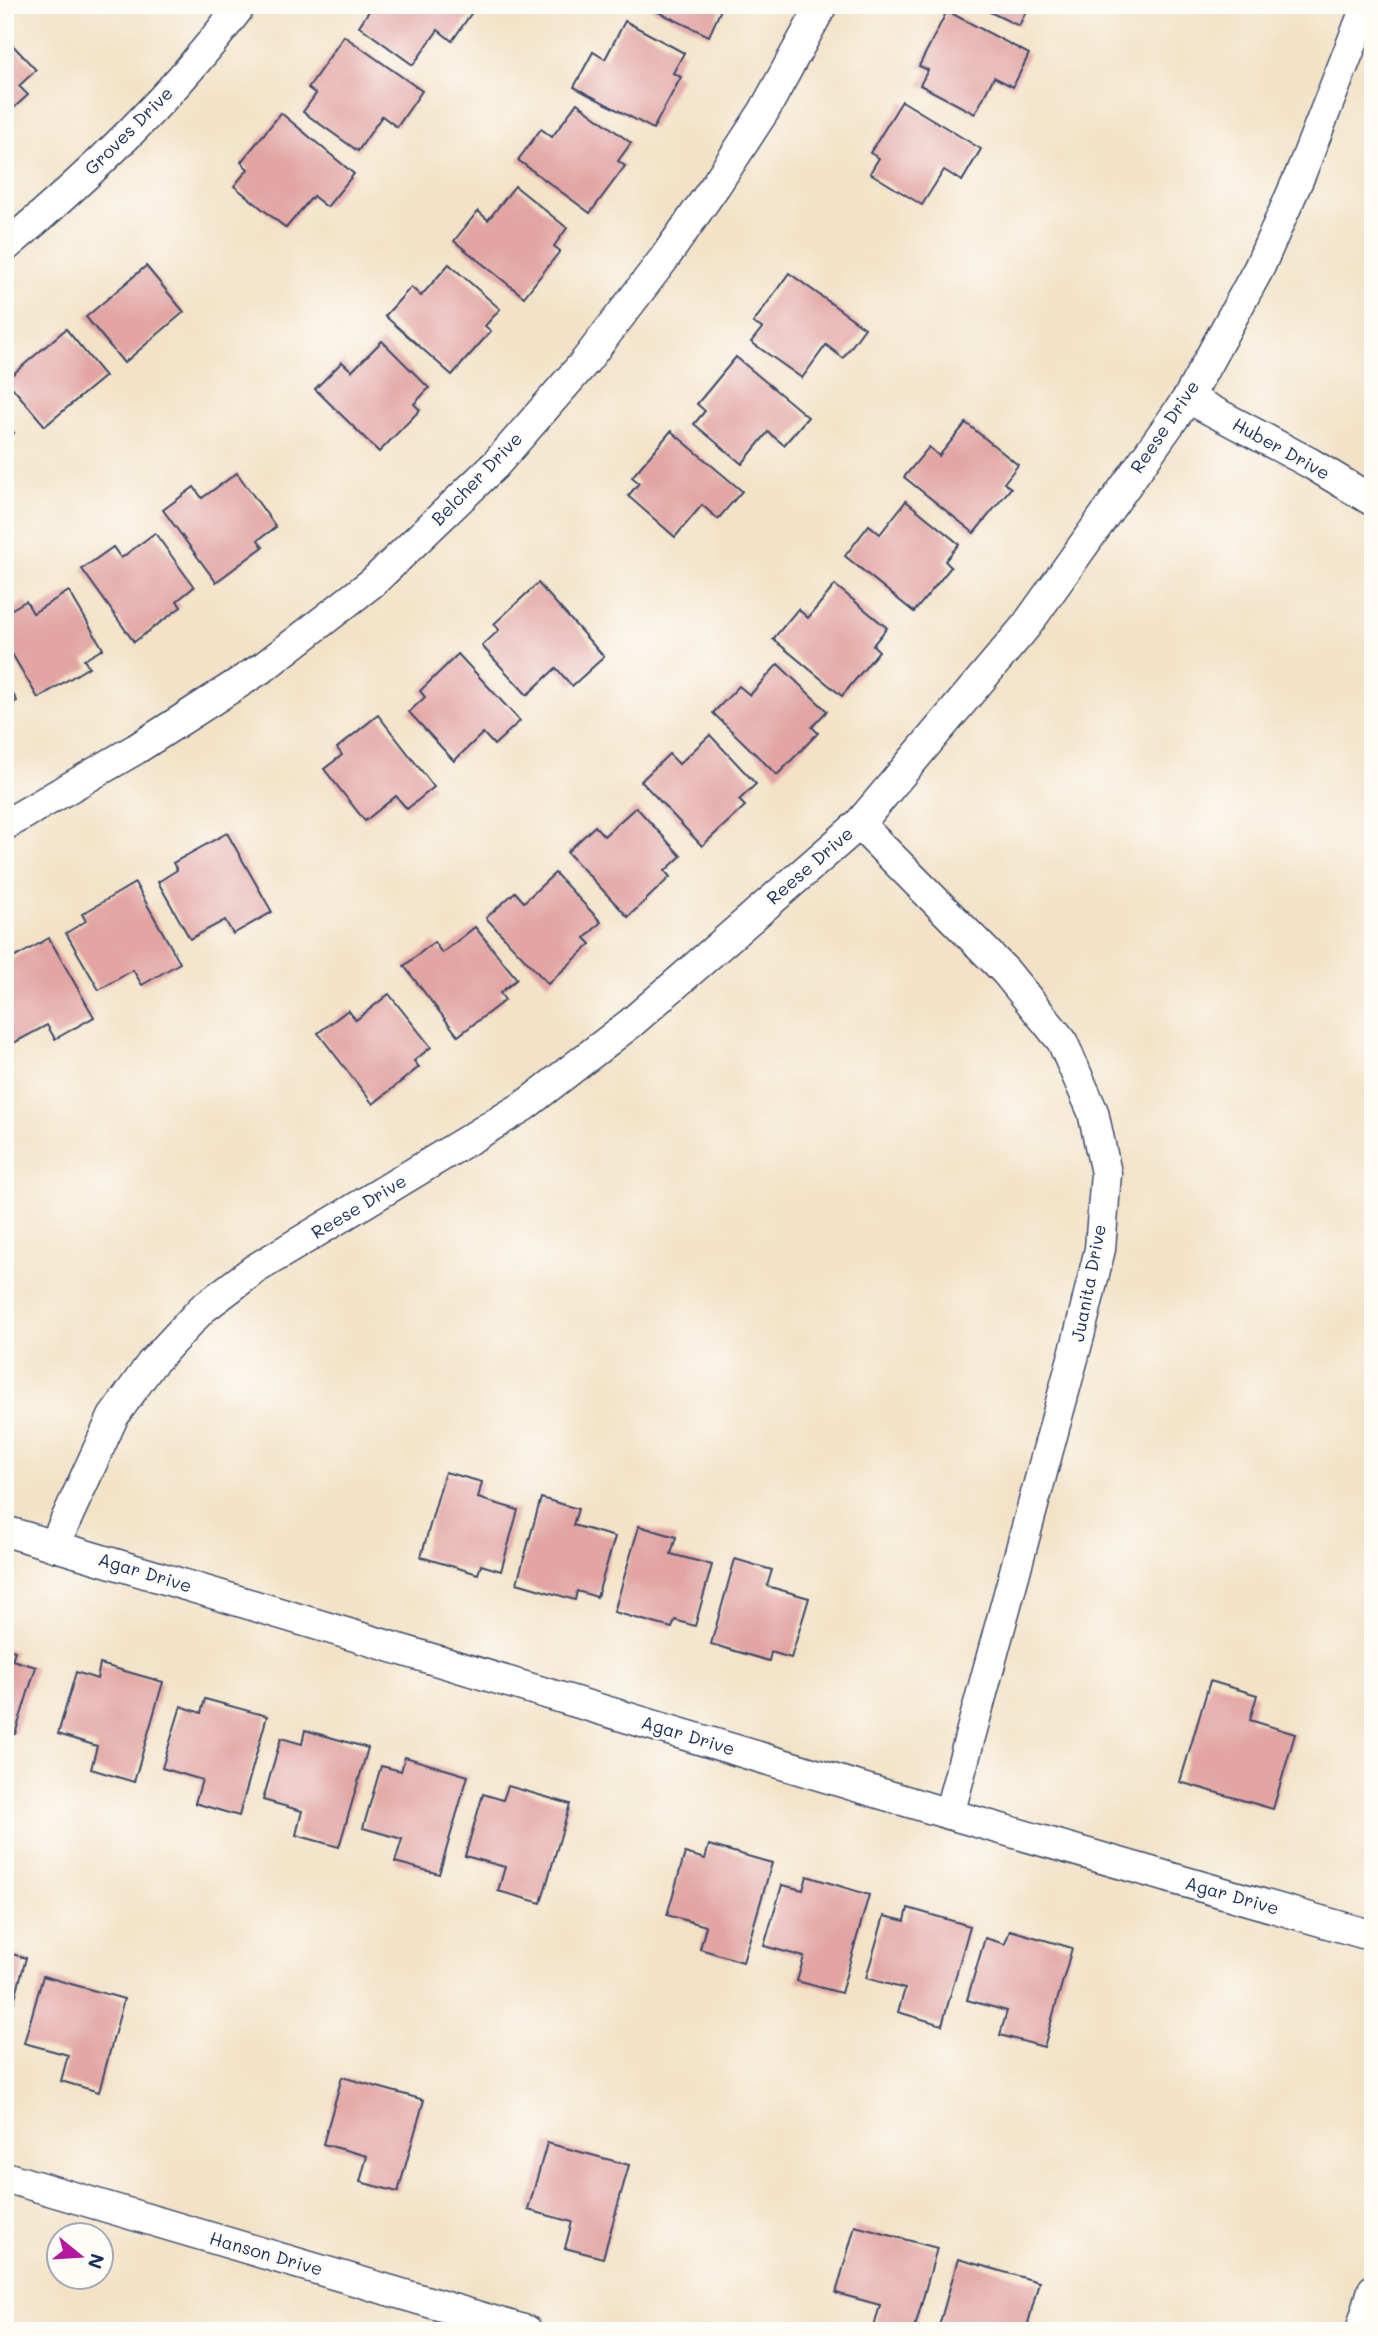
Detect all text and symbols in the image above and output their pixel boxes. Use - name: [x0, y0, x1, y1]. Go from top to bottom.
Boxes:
- street label: Groves Drive: [79, 81, 178, 180]
- street label: Reese Drive: [1124, 375, 1204, 478]
- street label: Huber Drive: [1229, 412, 1334, 485]
- street label: Belcher Drive: [426, 426, 527, 530]
- street label: Reese Drive: [761, 821, 858, 909]
- street label: Reese Drive: [306, 1168, 411, 1244]
- street label: Juanita Drive: [1065, 1222, 1111, 1343]
- street label: Agar Drive: [96, 1546, 195, 1598]
- street label: Agar Drive: [639, 1709, 738, 1761]
- street label: Agar Drive: [1183, 1870, 1282, 1920]
- north arrow: [46, 2220, 116, 2290]
- street label: Hanson Drive: [207, 2225, 326, 2281]
- text: N: [83, 2251, 111, 2272]

